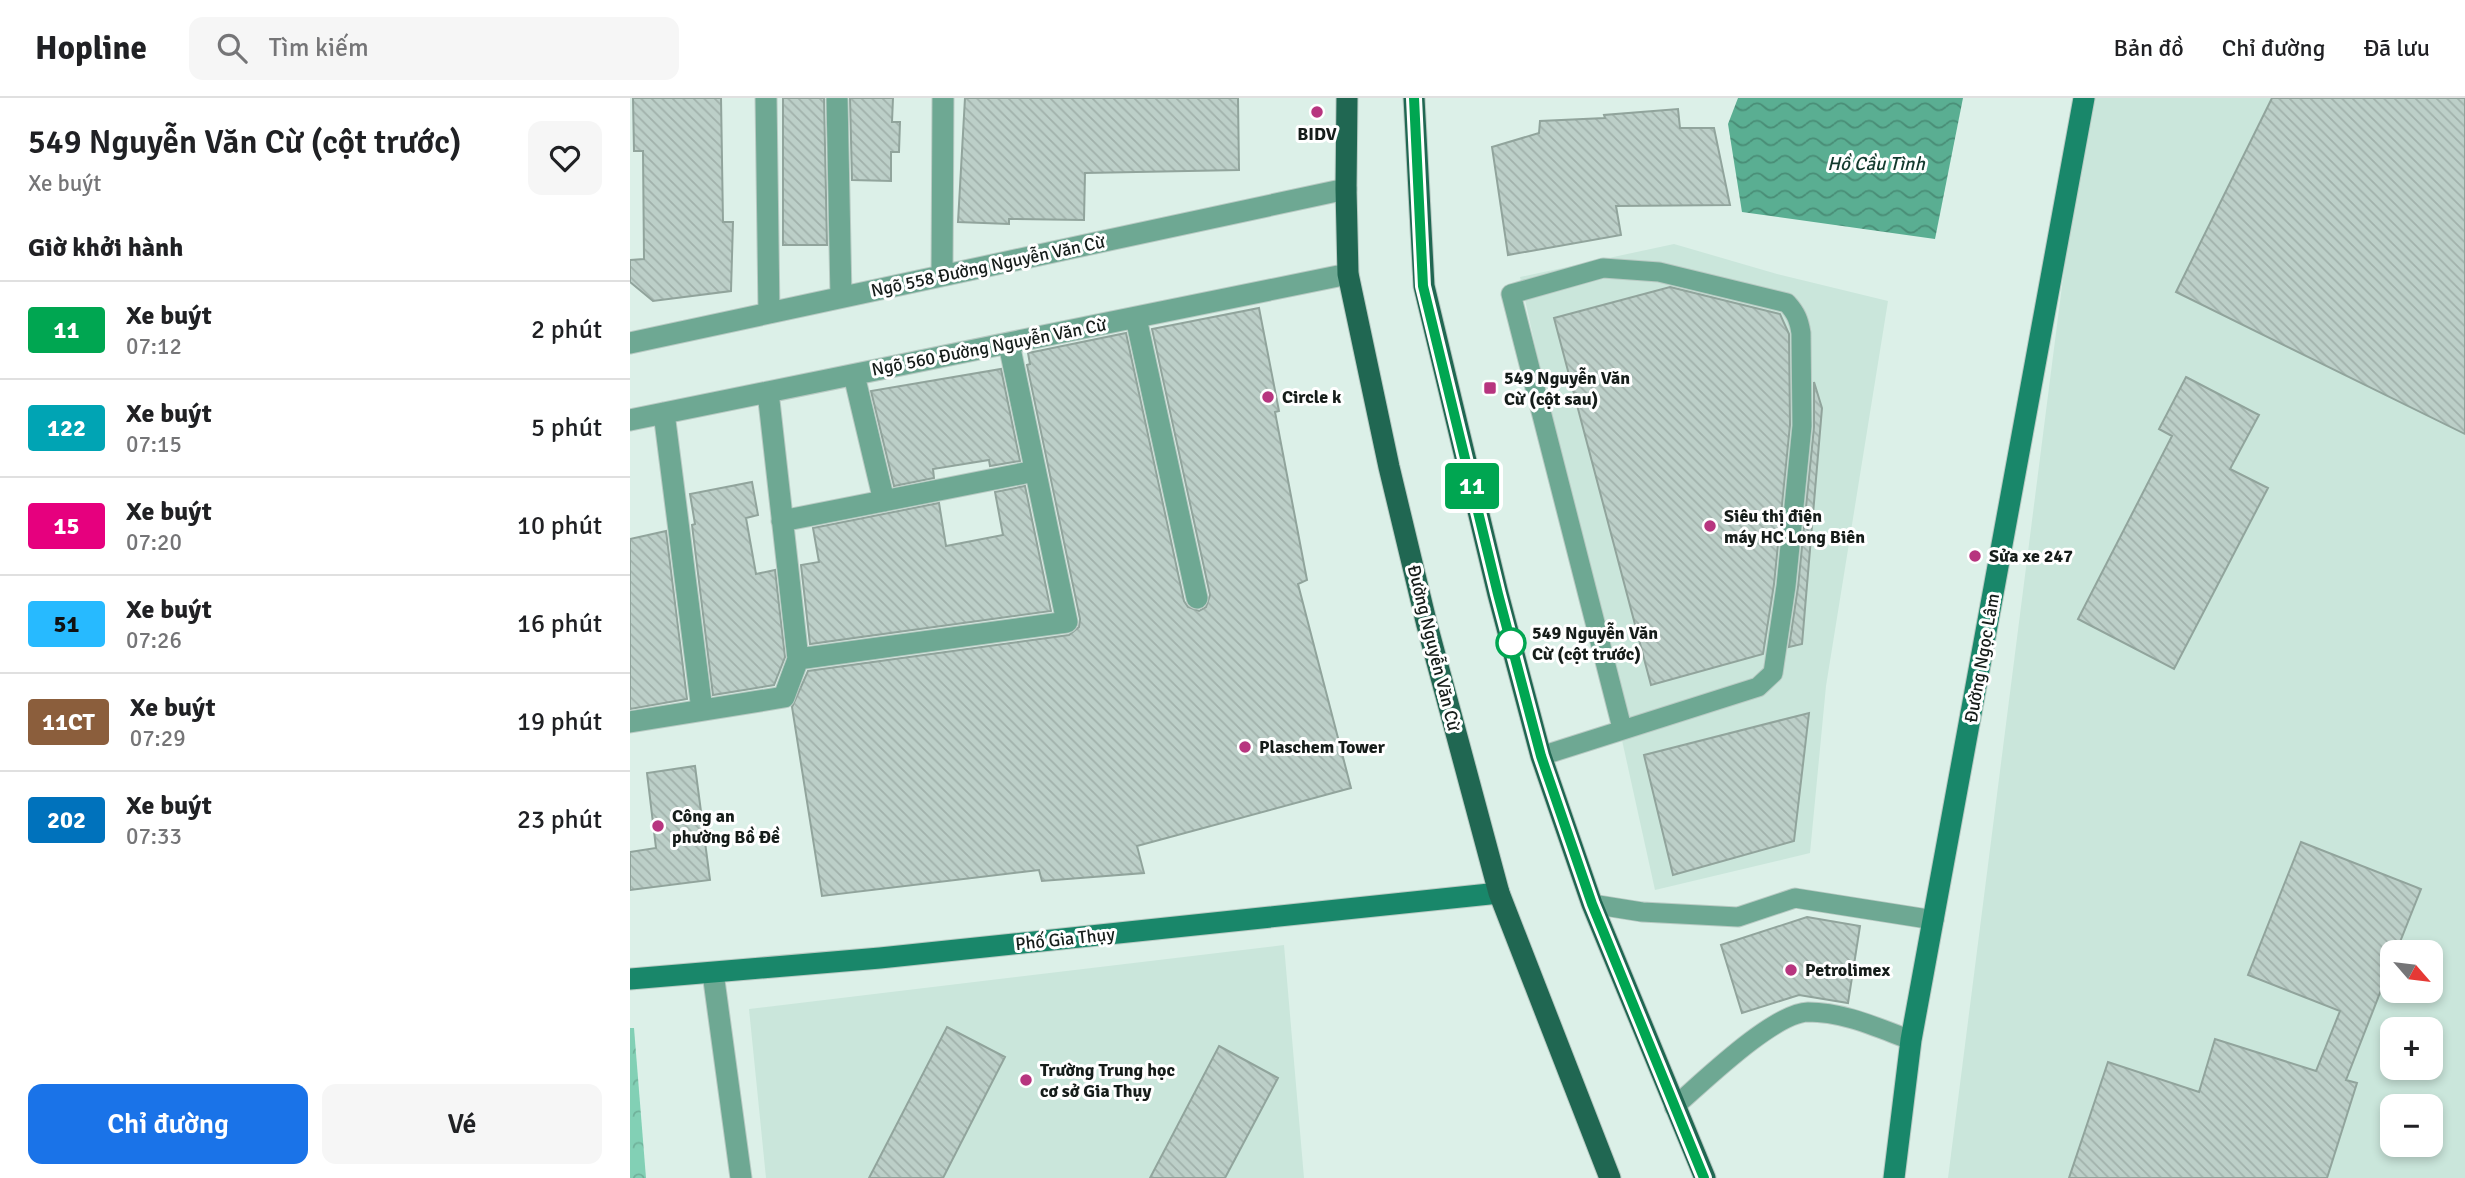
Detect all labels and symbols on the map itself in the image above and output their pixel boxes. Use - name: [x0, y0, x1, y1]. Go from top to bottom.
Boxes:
- marker: BIDV: [1309, 104, 1325, 120]
- place label: BIDV: [1297, 123, 1337, 145]
- water label: Hồ Cầu Tình: [1827, 152, 1925, 176]
- street label: Ngõ 558 Đường Nguyễn Văn Cừ: [869, 230, 1108, 302]
- street label: Ngõ 560 Đường Nguyễn Văn Cừ: [870, 313, 1109, 381]
- place label: 549 Nguyễn Văn Cừ (cột sau): [1504, 367, 1630, 410]
- marker: 549 Nguyễn Văn Cừ (cột sau): [1482, 380, 1498, 396]
- place label: Circle k: [1282, 386, 1342, 408]
- marker: Circle k: [1260, 389, 1276, 405]
- line badge: 11: [1440, 463, 1504, 509]
- place label: Siêu thị điện máy HC Long Biên: [1724, 505, 1865, 548]
- marker: Siêu thị điện máy HC Long Biên: [1702, 518, 1718, 534]
- place label: Sửa xe 247: [1989, 545, 2073, 567]
- marker: Sửa xe 247: [1967, 548, 1983, 564]
- street label: Đường Nguyễn Văn Cừ: [1403, 563, 1466, 734]
- street label: Đường Ngọc Lâm: [1960, 592, 2004, 724]
- place label: 549 Nguyễn Văn Cừ (cột trước): [1532, 622, 1658, 665]
- marker: 549 Nguyễn Văn Cừ (cột trước): [1496, 628, 1526, 658]
- place label: Plaschem Tower: [1259, 736, 1386, 758]
- marker: Plaschem Tower: [1237, 739, 1253, 755]
- place label: Công an phường Bồ Đề: [672, 805, 780, 848]
- marker: Công an phường Bồ Đề: [650, 818, 666, 834]
- street label: Phố Gia Thụy: [1014, 923, 1116, 955]
- north arrow: [2380, 940, 2443, 1003]
- place label: Petrolimex: [1805, 959, 1890, 981]
- marker: Petrolimex: [1783, 962, 1799, 978]
- place label: Trường Trung học cơ sở Gia Thụy: [1040, 1059, 1175, 1102]
- marker: Trường Trung học cơ sở Gia Thụy: [1018, 1072, 1034, 1088]

